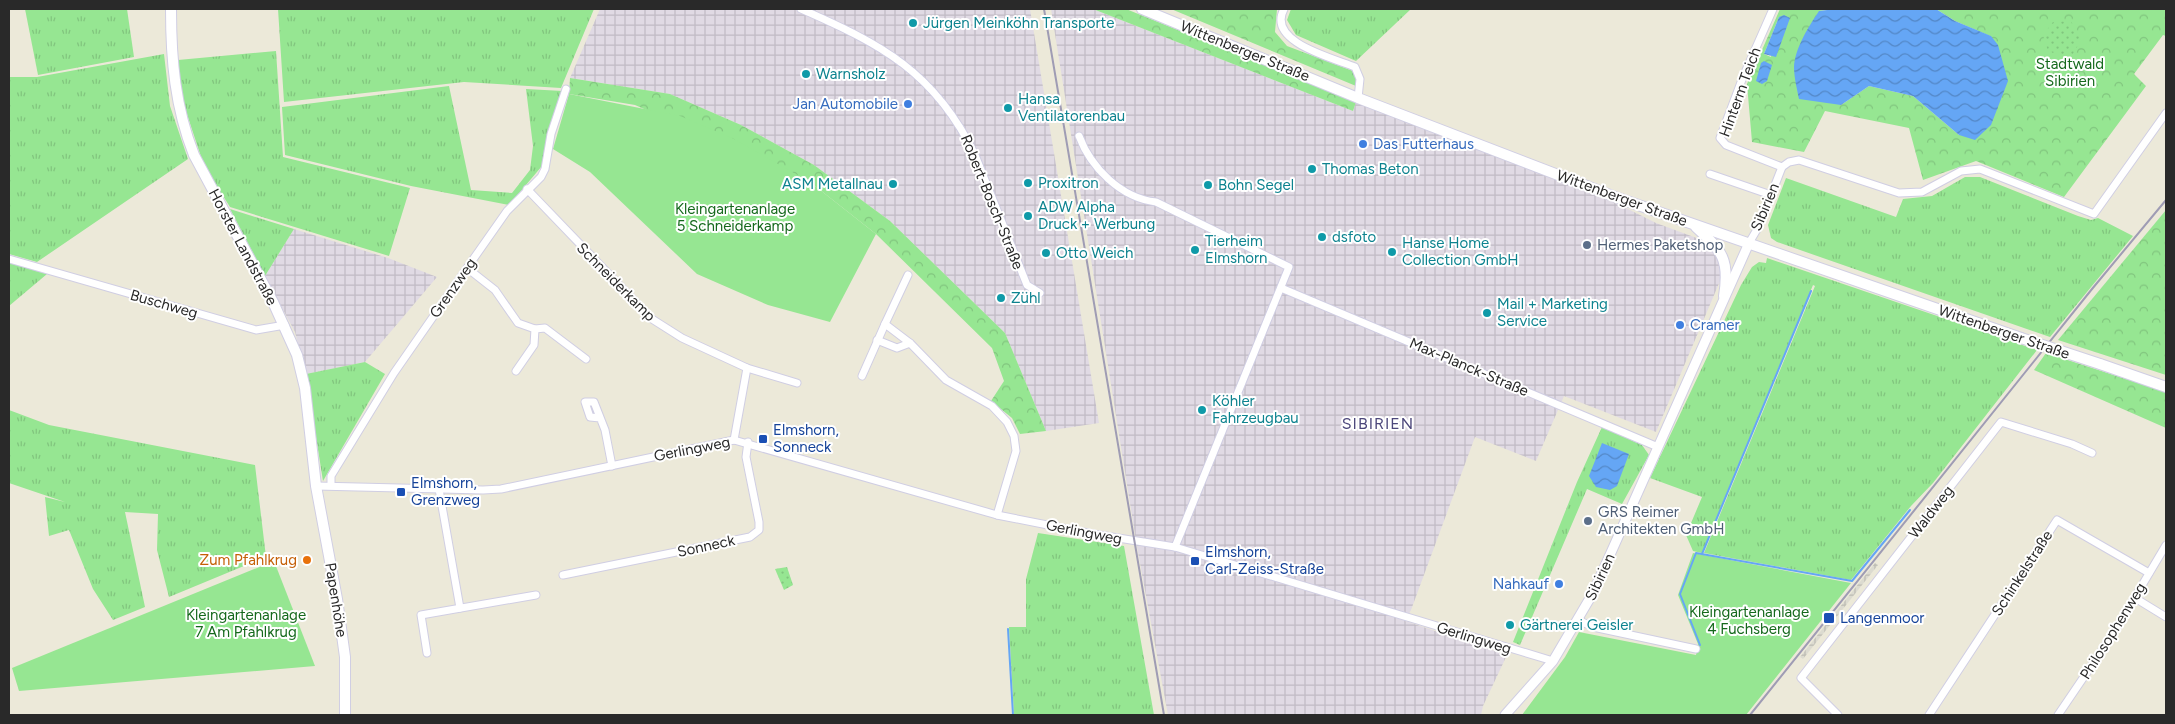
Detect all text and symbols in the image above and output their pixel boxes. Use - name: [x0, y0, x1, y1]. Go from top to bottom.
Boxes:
- place label: Jürgen Meinköhn Transporte: [923, 14, 1114, 32]
- marker: Jürgen Meinköhn Transporte: [907, 17, 919, 29]
- street label: Wittenberger Straße: [1178, 17, 1312, 85]
- street label: Hinterm Teich: [1715, 45, 1765, 139]
- park label: Stadtwald Sibirien: [2036, 55, 2104, 90]
- place label: Warnsholz: [816, 65, 886, 83]
- marker: Warnsholz: [800, 68, 812, 80]
- place label: Hansa Ventilatorenbau: [1018, 90, 1125, 125]
- place label: Jan Automobile: [792, 95, 898, 113]
- marker: Jan Automobile: [902, 98, 914, 110]
- marker: Hansa Ventilatorenbau: [1002, 102, 1014, 114]
- street label: Robert-Bosch-Straße: [957, 132, 1027, 272]
- place label: Das Futterhaus: [1373, 135, 1474, 153]
- marker: Das Futterhaus: [1357, 138, 1369, 150]
- place label: Thomas Beton: [1322, 160, 1419, 178]
- marker: Thomas Beton: [1306, 163, 1318, 175]
- street label: Wittenberger Straße: [1554, 166, 1690, 230]
- place label: Proxitron: [1038, 174, 1099, 192]
- place label: ASM Metallnau: [782, 175, 883, 193]
- place label: Bohn Segel: [1218, 176, 1294, 194]
- marker: Proxitron: [1022, 177, 1034, 189]
- marker: ASM Metallnau: [887, 178, 899, 190]
- marker: Bohn Segel: [1202, 179, 1214, 191]
- street label: Sibirien: [1747, 180, 1783, 234]
- street label: Horster Landstraße: [205, 186, 281, 308]
- place label: ADW Alpha Druck + Werbung: [1038, 198, 1155, 233]
- park label: Kleingartenanlage 5 Schneiderkamp: [675, 200, 795, 235]
- marker: ADW Alpha Druck + Werbung: [1022, 210, 1034, 222]
- place label: dsfoto: [1332, 228, 1377, 246]
- marker: dsfoto: [1316, 231, 1328, 243]
- place label: Tierheim Elmshorn: [1205, 232, 1267, 267]
- place label: Hanse Home Collection GmbH: [1402, 234, 1519, 269]
- place label: Hermes Paketshop: [1597, 236, 1723, 254]
- street label: Schneiderkamp: [573, 239, 659, 325]
- marker: Hermes Paketshop: [1581, 239, 1593, 251]
- place label: Otto Weich: [1056, 244, 1133, 262]
- marker: Tierheim Elmshorn: [1189, 244, 1201, 256]
- marker: Hanse Home Collection GmbH: [1386, 246, 1398, 258]
- marker: Otto Weich: [1040, 247, 1052, 259]
- street label: Grenzweg: [426, 255, 480, 321]
- street label: Buschweg: [128, 286, 200, 322]
- place label: Zühl: [1011, 289, 1041, 307]
- marker: Zühl: [995, 292, 1007, 304]
- place label: Mail + Marketing Service: [1497, 295, 1608, 330]
- street label: Wittenberger Straße: [1936, 301, 2072, 363]
- marker: Mail + Marketing Service: [1481, 307, 1493, 319]
- place label: Cramer: [1690, 316, 1740, 334]
- marker: Cramer: [1674, 319, 1686, 331]
- street label: Max-Planck-Straße: [1407, 334, 1531, 400]
- place label: Köhler Fahrzeugbau: [1212, 392, 1299, 427]
- marker: Köhler Fahrzeugbau: [1196, 404, 1208, 416]
- district label: SIBIRIEN: [1342, 414, 1414, 433]
- place label: Elmshorn, Sonneck: [773, 421, 839, 456]
- street label: Gerlingweg: [652, 433, 732, 465]
- marker: Elmshorn, Sonneck: [757, 433, 769, 445]
- place label: Elmshorn, Grenzweg: [411, 474, 480, 509]
- street label: Waldweg: [1905, 482, 1957, 542]
- marker: Elmshorn, Grenzweg: [395, 486, 407, 498]
- place label: GRS Reimer Architekten GmbH: [1598, 503, 1724, 538]
- marker: GRS Reimer Architekten GmbH: [1582, 515, 1594, 527]
- street label: Gerlingweg: [1044, 516, 1124, 548]
- street label: Schinkelstraße: [1988, 527, 2056, 619]
- street label: Sonneck: [676, 531, 737, 561]
- place label: Elmshorn, Carl-Zeiss-Straße: [1205, 543, 1324, 578]
- place label: Zum Pfahlkrug: [200, 551, 297, 569]
- street label: Sibirien: [1581, 551, 1619, 603]
- marker: Zum Pfahlkrug: [301, 554, 313, 566]
- marker: Elmshorn, Carl-Zeiss-Straße: [1189, 555, 1201, 567]
- street label: Papenhöhe: [321, 561, 351, 639]
- place label: Nahkauf: [1493, 575, 1549, 593]
- marker: Nahkauf: [1553, 578, 1565, 590]
- street label: Philosophenweg: [2076, 579, 2150, 683]
- park label: Kleingartenanlage 4 Fuchsberg: [1689, 603, 1809, 638]
- park label: Kleingartenanlage 7 Am Pfahlkrug: [186, 606, 306, 641]
- place label: Langenmoor: [1840, 609, 1924, 627]
- marker: Langenmoor: [1822, 611, 1836, 625]
- place label: Gärtnerei Geisler: [1520, 616, 1633, 634]
- street label: Gerlingweg: [1434, 618, 1514, 658]
- marker: Gärtnerei Geisler: [1504, 619, 1516, 631]

